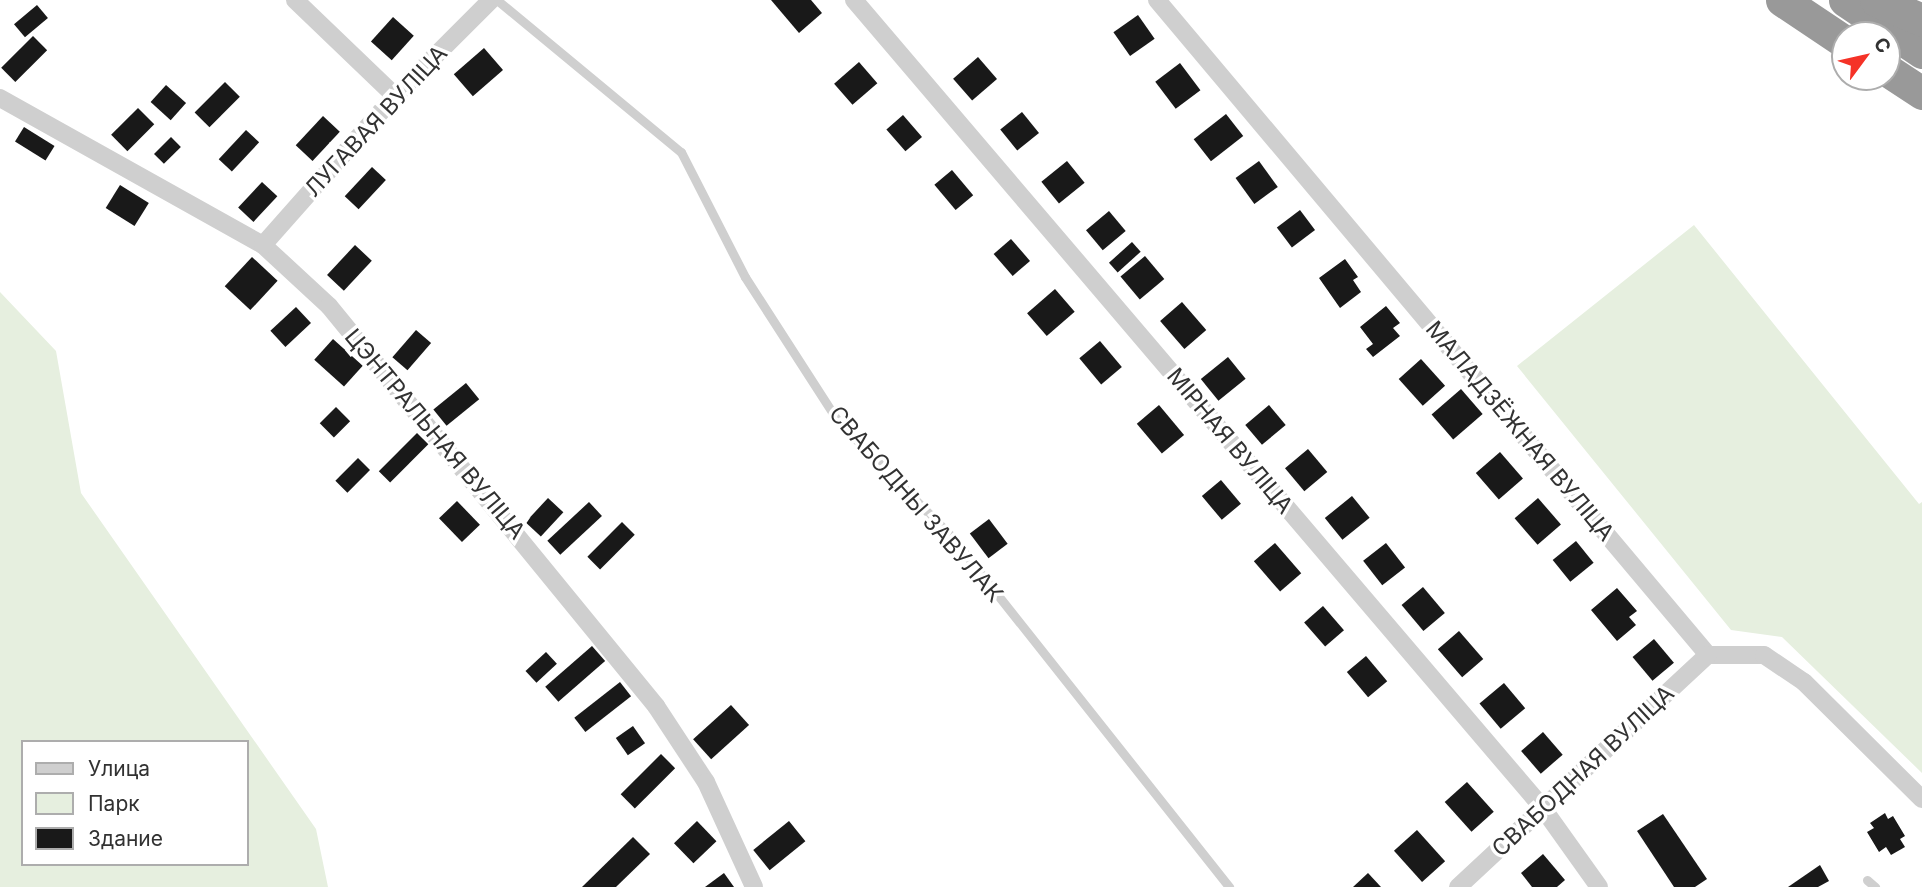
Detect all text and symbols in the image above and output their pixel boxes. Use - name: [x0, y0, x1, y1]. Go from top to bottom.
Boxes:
- north arrow: [1831, 21, 1901, 91]
- text: С: [1869, 33, 1896, 58]
- street label: ЛУГАВАЯ ВУЛІЦА: [299, 40, 453, 202]
- street label: МАЛАДЗЁЖНАЯ ВУЛІЦА: [1420, 316, 1620, 546]
- street label: ЦЭНТРАЛЬНАЯ ВУЛІЦА: [339, 323, 531, 545]
- street label: МІРНАЯ ВУЛІЦА: [1161, 363, 1299, 519]
- street label: СВАБОДНЫ ЗАВУЛАК: [823, 400, 1009, 608]
- street label: СВАБОДНАЯ ВУЛІЦА: [1486, 680, 1680, 862]
- legend: [21, 740, 248, 866]
- text: Улица: [88, 756, 150, 781]
- text: Парк: [88, 791, 140, 816]
- text: Здание: [88, 826, 163, 851]

